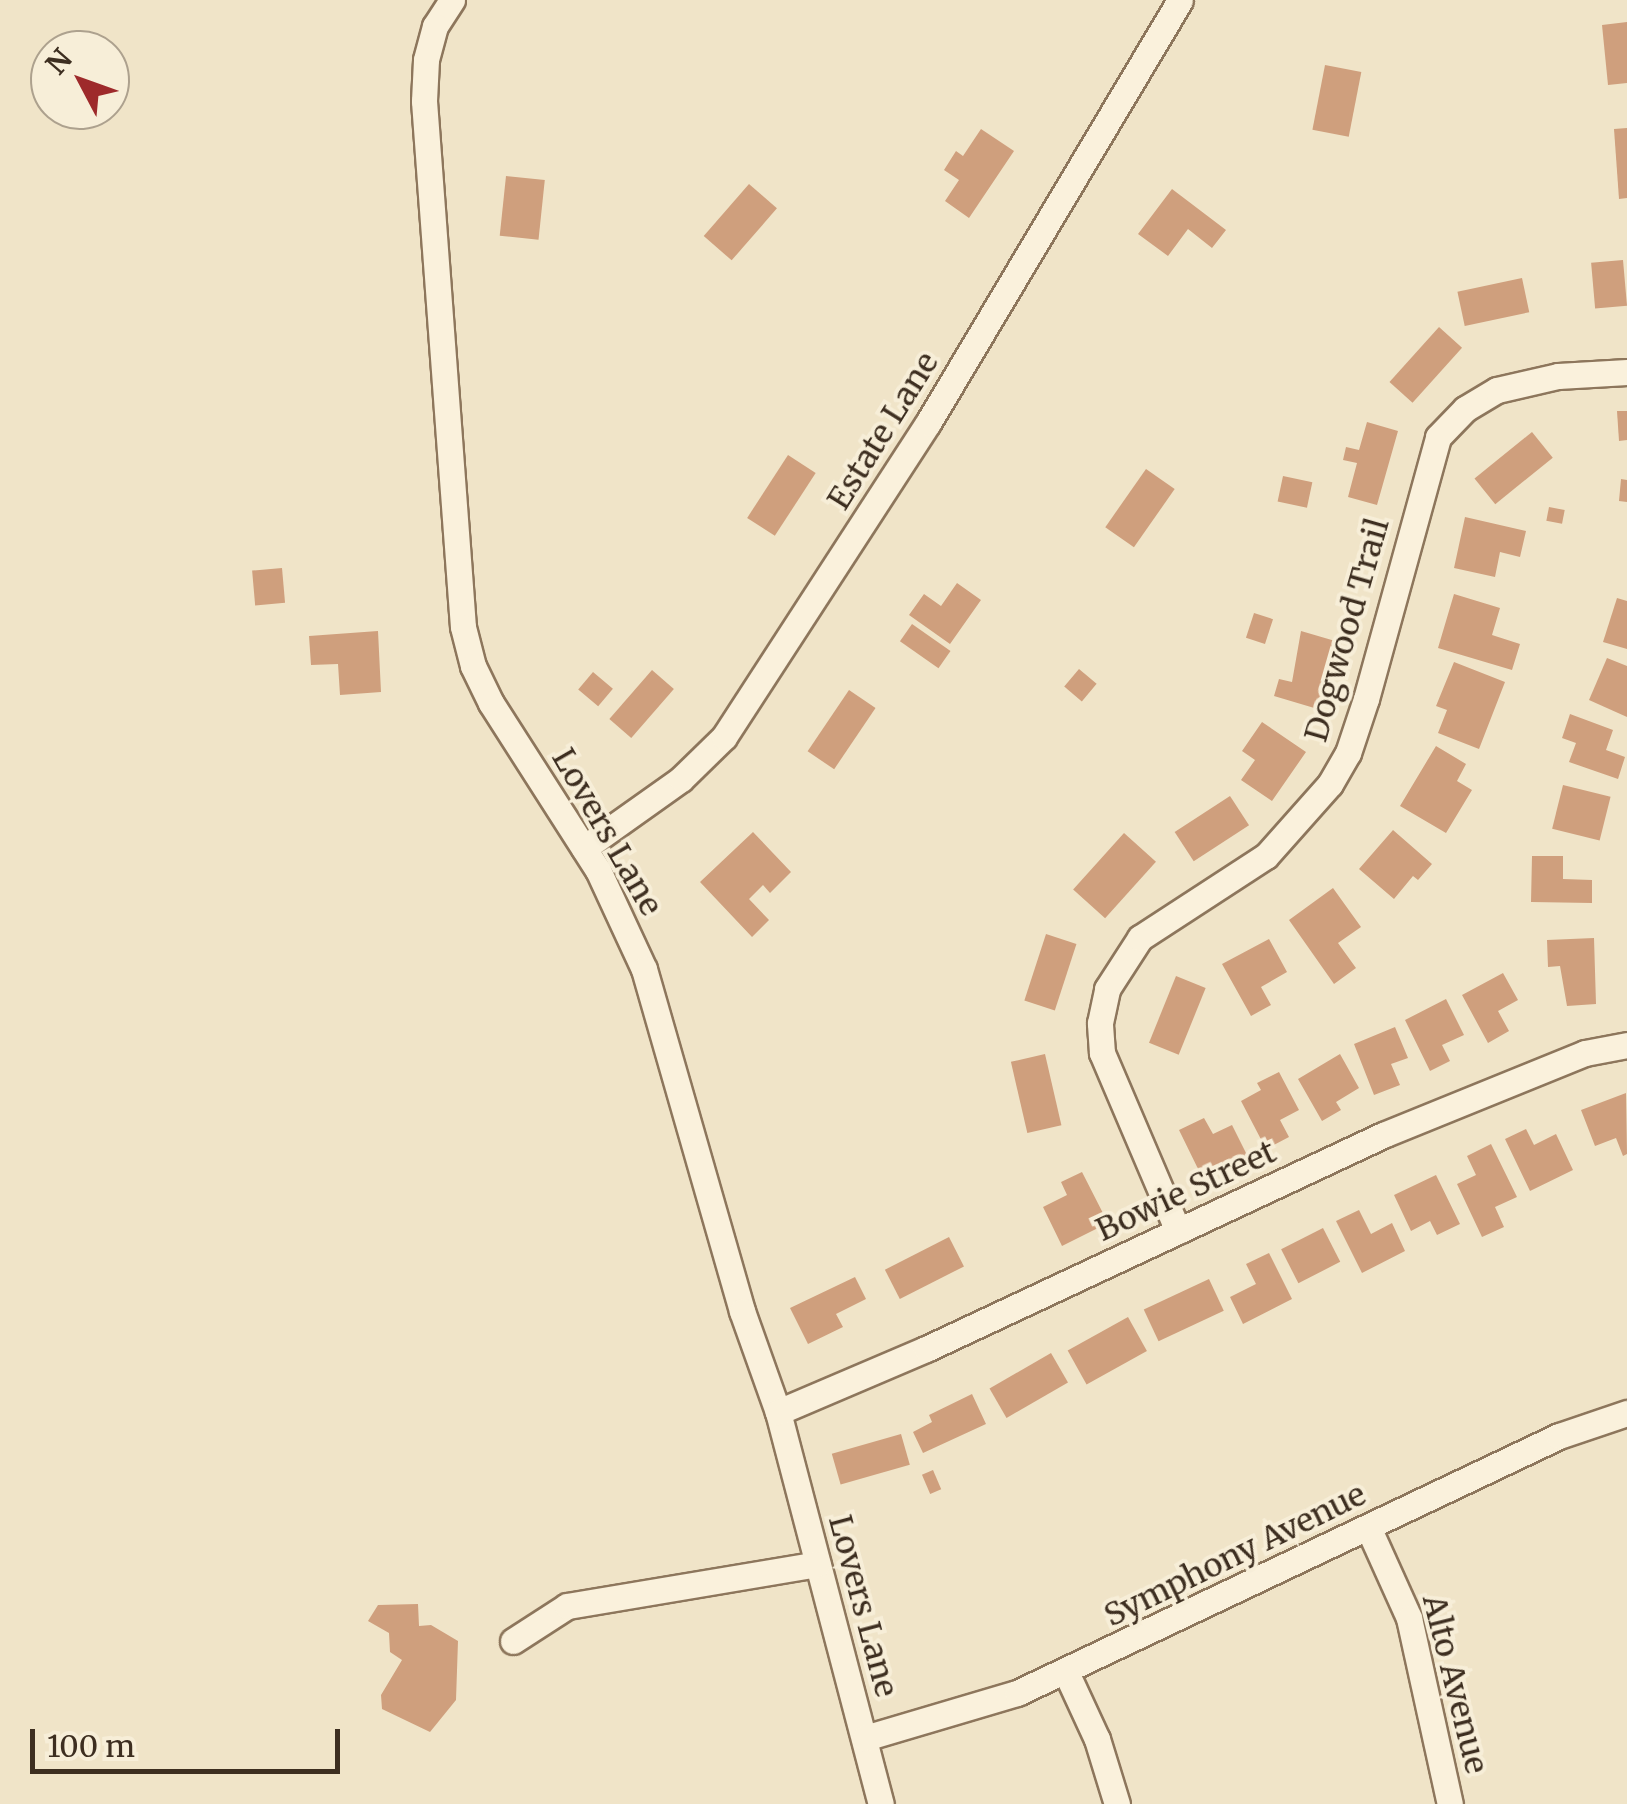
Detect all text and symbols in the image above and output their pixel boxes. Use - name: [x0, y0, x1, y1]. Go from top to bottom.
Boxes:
- north arrow: [30, 30, 130, 130]
- text: N: [38, 41, 80, 82]
- street label: Estate Lane: [820, 345, 946, 517]
- street label: Dogwood Trail: [1297, 514, 1397, 746]
- street label: Lovers Lane: [544, 742, 670, 922]
- street label: Bowie Street: [1090, 1133, 1282, 1249]
- street label: Symphony Avenue: [1098, 1475, 1372, 1635]
- street label: Lovers Lane: [820, 1511, 906, 1701]
- street label: Alto Avenue: [1414, 1591, 1496, 1777]
- scale bar: [35, 1709, 345, 1771]
- text: 100 m: [47, 1727, 135, 1765]

